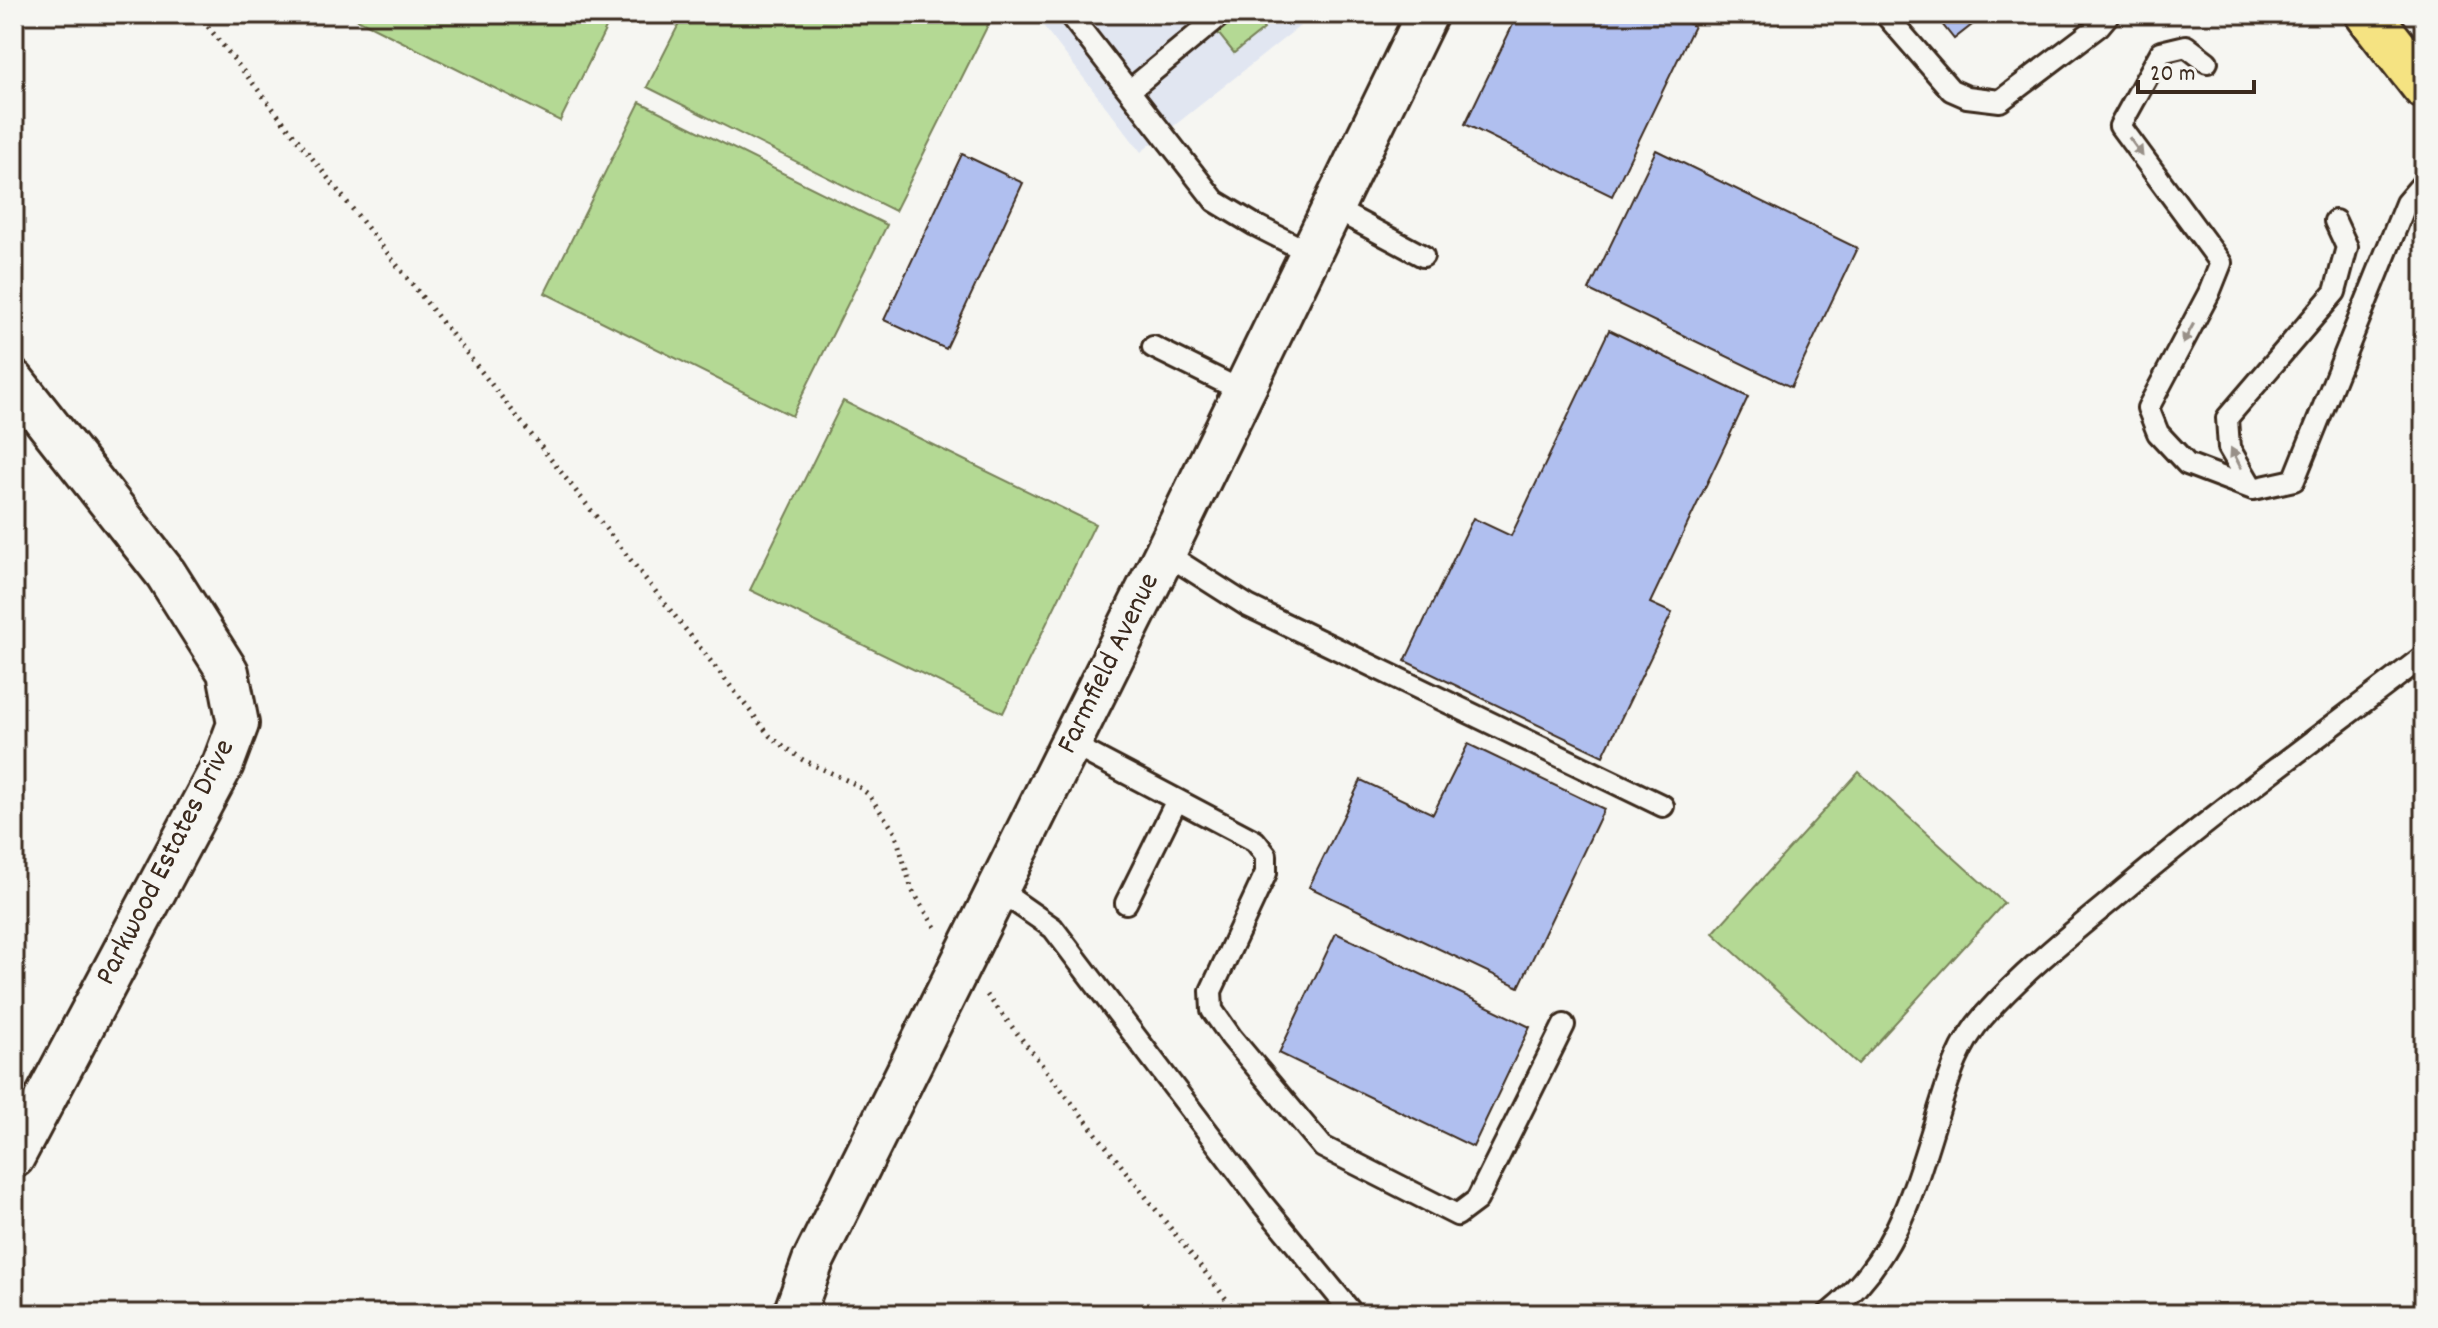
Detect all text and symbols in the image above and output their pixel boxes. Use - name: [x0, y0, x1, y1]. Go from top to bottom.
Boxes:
- scale bar: [2138, 44, 2254, 94]
- text: 20 m: [2150, 58, 2196, 92]
- one-way arrow: [2128, 136, 2144, 158]
- one-way arrow: [2181, 322, 2194, 345]
- one-way arrow: [2229, 446, 2242, 469]
- street label: Farmfield Avenue: [1048, 566, 1172, 762]
- street label: Parkwood Estates Drive: [86, 732, 248, 994]

